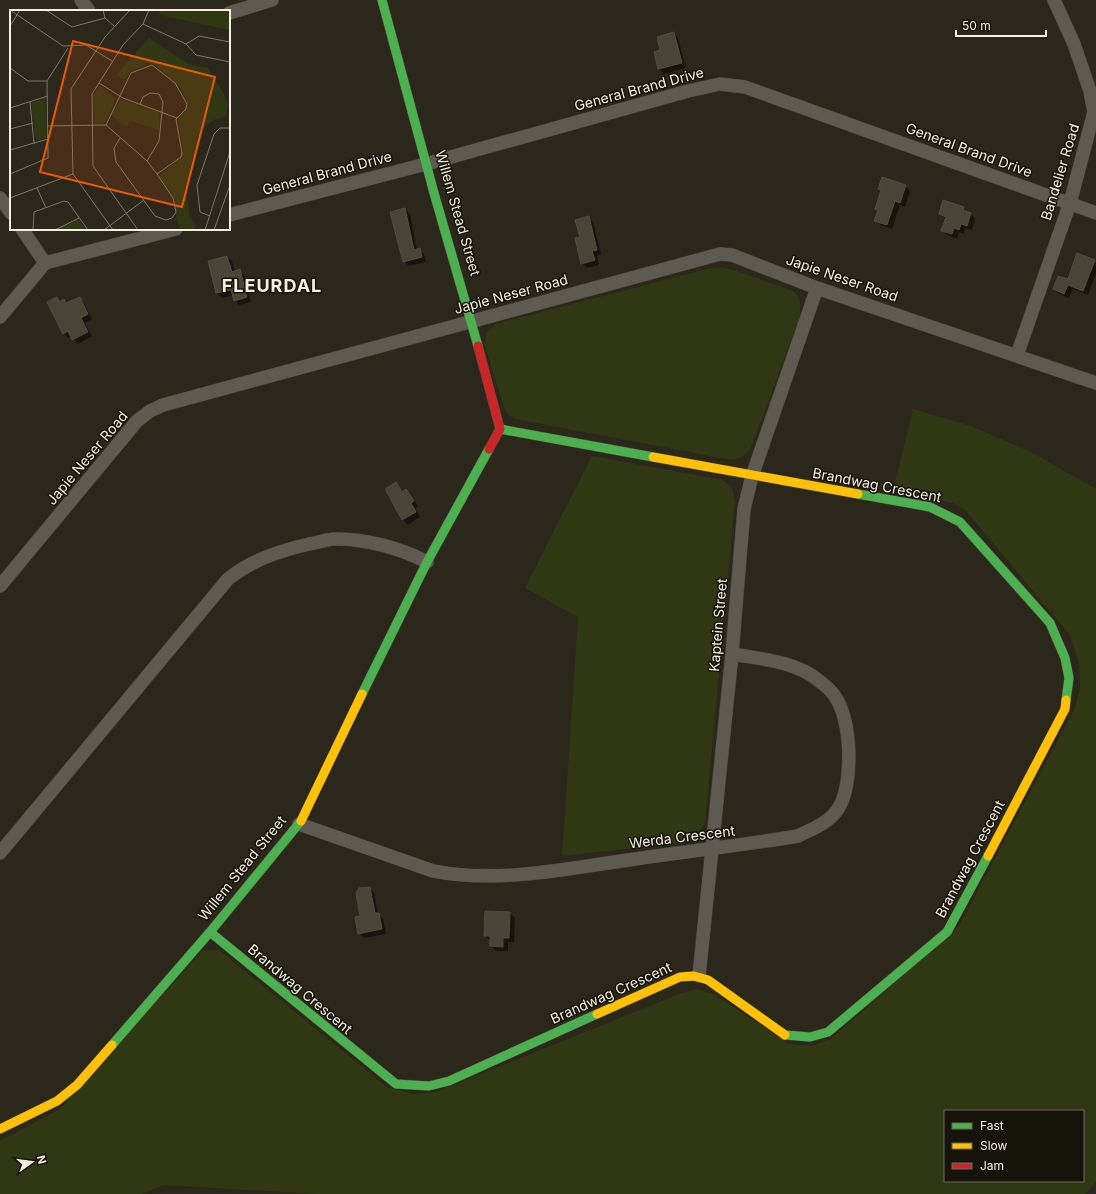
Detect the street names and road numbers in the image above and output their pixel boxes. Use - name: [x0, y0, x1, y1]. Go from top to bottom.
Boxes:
- street label: General Brand Drive: [572, 63, 705, 114]
- street label: General Brand Drive: [904, 119, 1035, 180]
- street label: Bandelier Road: [1037, 122, 1082, 222]
- street label: General Brand Drive: [260, 147, 393, 198]
- street label: Willem Stead Street: [432, 148, 485, 278]
- street label: Japie Neser Road: [784, 250, 900, 305]
- street label: Japie Neser Road: [452, 270, 570, 317]
- street label: Japie Neser Road: [42, 407, 131, 508]
- street label: Brandwag Crescent: [811, 464, 943, 505]
- street label: Kaptein Street: [705, 577, 730, 672]
- street label: Brandwag Crescent: [931, 797, 1008, 921]
- street label: Willem Stead Street: [194, 812, 289, 924]
- street label: Werda Crescent: [628, 822, 736, 851]
- street label: Brandwag Crescent: [245, 940, 356, 1037]
- street label: Brandwag Crescent: [548, 958, 674, 1027]

